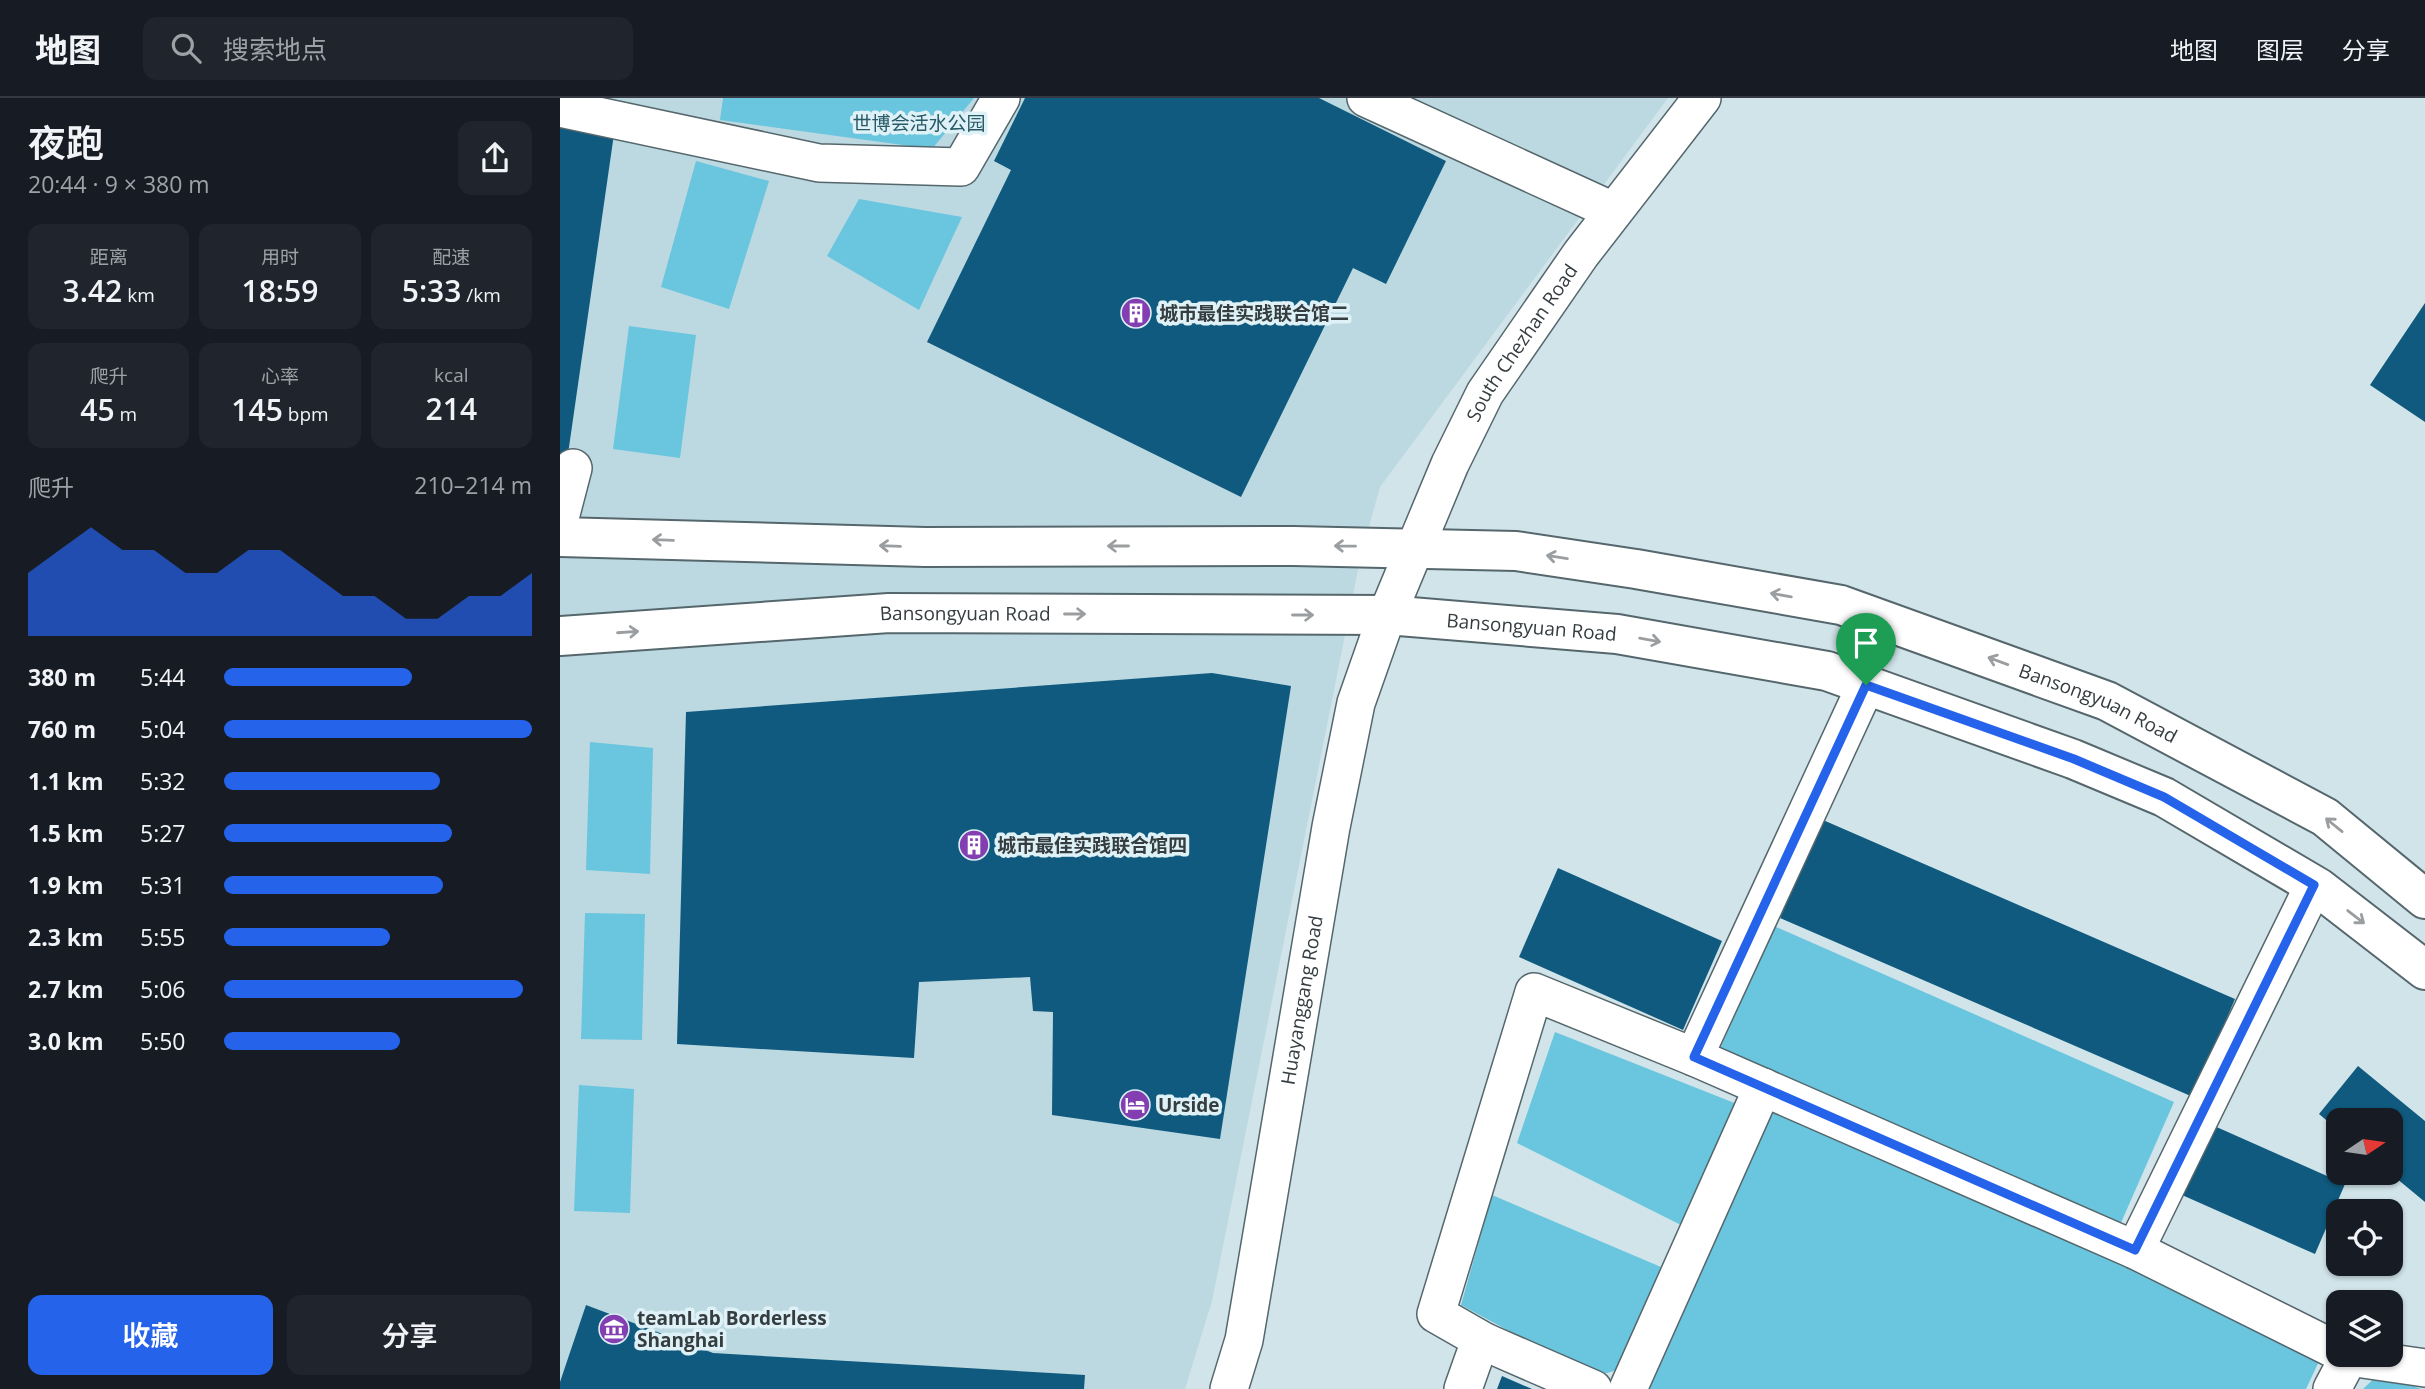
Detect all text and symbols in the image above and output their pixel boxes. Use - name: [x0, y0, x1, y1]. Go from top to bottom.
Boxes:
- search box: [143, 17, 633, 80]
- text: 地图: [35, 27, 101, 72]
- icon: search: [167, 29, 205, 67]
- text: 搜索地点: [223, 31, 327, 67]
- text: 地图: [2170, 33, 2218, 66]
- text: 图层: [2256, 33, 2304, 66]
- text: 分享: [2342, 33, 2390, 66]
- park label: 世博会活水公园: [852, 110, 986, 136]
- text: 夜跑: [28, 116, 104, 168]
- button: share: [458, 121, 532, 195]
- text: 20:44 · 9 × 380 m: [28, 168, 210, 200]
- text: 距离: [90, 244, 128, 270]
- text: 用时: [261, 244, 299, 270]
- text: 配速: [432, 244, 470, 270]
- street label: South Chezhan Road: [1460, 259, 1583, 426]
- text: 3.42: [63, 270, 122, 311]
- text: 18:59: [242, 270, 318, 311]
- text: 5:33: [402, 270, 461, 311]
- text: km: [122, 282, 155, 308]
- text: /km: [461, 282, 501, 308]
- building icon: 城市最佳实践联合馆二: [1119, 296, 1153, 330]
- place label: 城市最佳实践联合馆二: [1159, 300, 1349, 326]
- text: kcal: [434, 362, 469, 388]
- text: 爬升: [90, 363, 128, 389]
- text: 心率: [261, 363, 299, 389]
- text: 214: [426, 388, 477, 429]
- text: 45: [80, 389, 115, 430]
- text: 145: [231, 389, 283, 430]
- text: m: [115, 401, 137, 427]
- text: bpm: [283, 401, 329, 427]
- text: 210–214 m: [414, 469, 532, 501]
- text: 爬升: [28, 471, 74, 503]
- one-way arrow: [652, 533, 675, 547]
- one-way arrow: [879, 539, 902, 553]
- one-way arrow: [1107, 539, 1130, 553]
- one-way arrow: [1334, 540, 1357, 553]
- one-way arrow: [1546, 550, 1569, 563]
- one-way arrow: [1770, 587, 1793, 601]
- street label: Bansongyuan Road: [879, 600, 1051, 627]
- one-way arrow: [1064, 607, 1087, 621]
- street label: Bansongyuan Road: [1446, 607, 1618, 647]
- one-way arrow: [1291, 608, 1314, 621]
- pin: [1836, 613, 1896, 685]
- icon: arrive: [1847, 624, 1885, 662]
- one-way arrow: [616, 625, 639, 638]
- one-way arrow: [1638, 633, 1661, 647]
- one-way arrow: [1988, 654, 2010, 667]
- street label: Bansongyuan Road: [2015, 657, 2182, 749]
- text: 380 m: [28, 661, 96, 693]
- text: 5:44: [140, 661, 186, 693]
- text: 760 m: [28, 713, 96, 745]
- text: 5:04: [140, 713, 186, 745]
- text: 1.1 km: [28, 765, 104, 797]
- text: 5:32: [140, 765, 186, 797]
- text: 1.5 km: [28, 817, 104, 849]
- text: 5:27: [140, 817, 186, 849]
- one-way arrow: [2325, 817, 2344, 832]
- building icon: 城市最佳实践联合馆四: [957, 828, 991, 862]
- place label: 城市最佳实践联合馆四: [997, 832, 1187, 858]
- text: 1.9 km: [28, 869, 104, 901]
- text: 5:31: [140, 869, 186, 901]
- one-way arrow: [2347, 910, 2365, 925]
- street label: Huayanggang Road: [1274, 913, 1329, 1087]
- text: 2.3 km: [28, 921, 104, 953]
- text: 5:55: [140, 921, 186, 953]
- text: 2.7 km: [28, 973, 104, 1005]
- text: 5:06: [140, 973, 186, 1005]
- text: 3.0 km: [28, 1025, 104, 1057]
- text: 5:50: [140, 1025, 186, 1057]
- hotel icon: Urside: [1118, 1088, 1152, 1122]
- place label: Urside: [1158, 1092, 1219, 1118]
- north arrow: [2326, 1108, 2403, 1185]
- map controls: [2326, 1108, 2403, 1367]
- button: locate: [2326, 1199, 2403, 1276]
- button: layers: [2326, 1290, 2403, 1367]
- button: 收藏: [28, 1295, 273, 1375]
- button: 分享: [287, 1295, 532, 1375]
- place label: teamLab Borderless Shanghai: [637, 1305, 827, 1353]
- museum icon: teamLab Borderless Shanghai: [597, 1312, 631, 1346]

